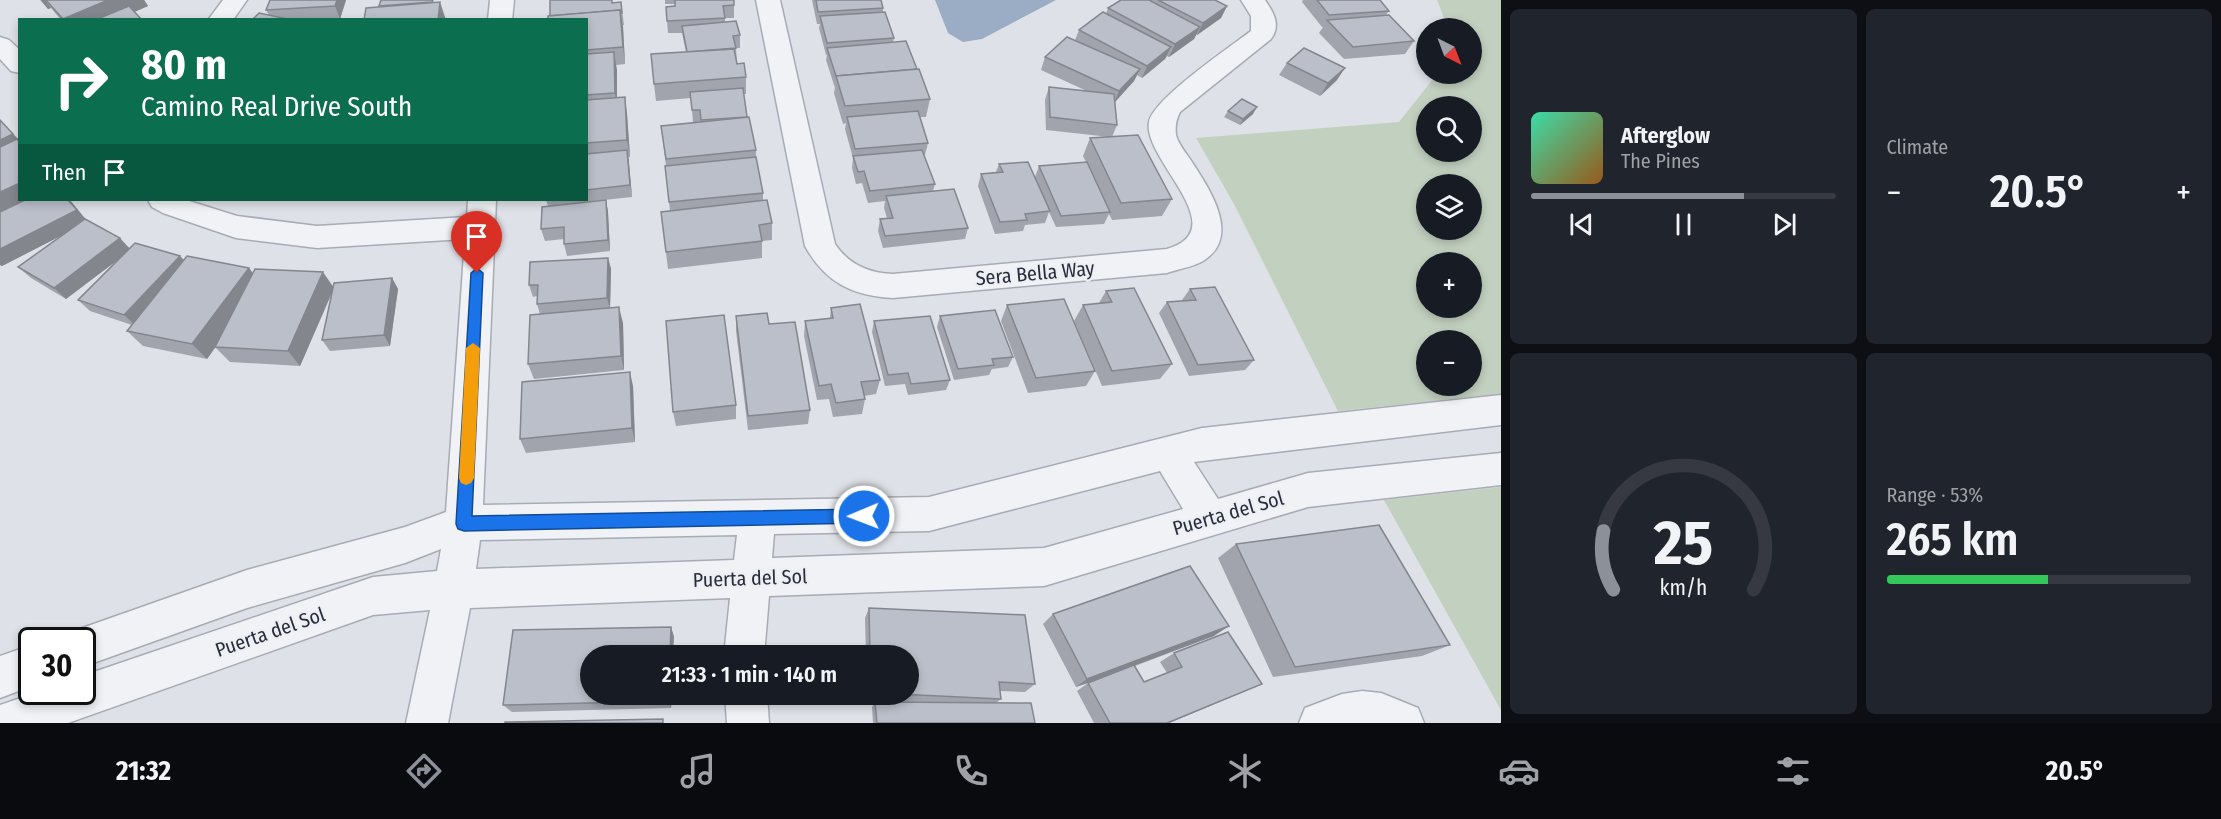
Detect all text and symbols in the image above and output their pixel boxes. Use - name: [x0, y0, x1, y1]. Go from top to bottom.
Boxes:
- north arrow: [1416, 18, 1482, 84]
- map controls: [1416, 18, 1482, 396]
- text: 80 m: [141, 40, 227, 90]
- icon: right: [42, 42, 120, 120]
- text: Camino Real Drive South: [141, 91, 412, 123]
- button: search: [1416, 96, 1482, 162]
- text: Afterglow: [1621, 122, 1710, 149]
- text: Climate: [1887, 135, 1948, 159]
- text: The Pines: [1621, 149, 1700, 173]
- icon: arrive: [98, 156, 131, 189]
- text: Then: [42, 159, 86, 186]
- text: 20.5°: [1990, 165, 2088, 219]
- text: −: [1887, 173, 1901, 213]
- text: +: [2176, 173, 2191, 213]
- button: layers: [1416, 174, 1482, 240]
- icon: previous: [1565, 208, 1598, 241]
- icon: pause: [1667, 208, 1700, 241]
- icon: next: [1768, 208, 1801, 241]
- pin: [451, 211, 502, 273]
- icon: arrive: [460, 220, 493, 253]
- button: +: [1416, 252, 1482, 318]
- street label: Sera Bella Way: [975, 256, 1096, 290]
- button: −: [1416, 330, 1482, 396]
- text: Range · 53%: [1887, 483, 1983, 507]
- position arrow: [832, 484, 896, 548]
- street label: Puerta del Sol: [1170, 486, 1286, 540]
- text: 25: [1652, 506, 1713, 581]
- text: 265 km: [1887, 513, 2018, 567]
- street label: Puerta del Sol: [692, 564, 808, 592]
- text: km/h: [1659, 576, 1707, 602]
- street label: Puerta del Sol: [212, 602, 328, 662]
- speed limit sign: 30: [18, 627, 96, 705]
- text: 21:33 · 1 min · 140 m: [662, 661, 837, 688]
- icon: directions: [403, 750, 445, 792]
- icon: music: [677, 750, 719, 792]
- icon: phone: [950, 750, 992, 792]
- icon: climate: [1224, 750, 1266, 792]
- icon: car: [1498, 750, 1540, 792]
- icon: filters: [1772, 750, 1814, 792]
- text: 21:32: [116, 755, 171, 787]
- text: 20.5°: [2046, 755, 2105, 787]

